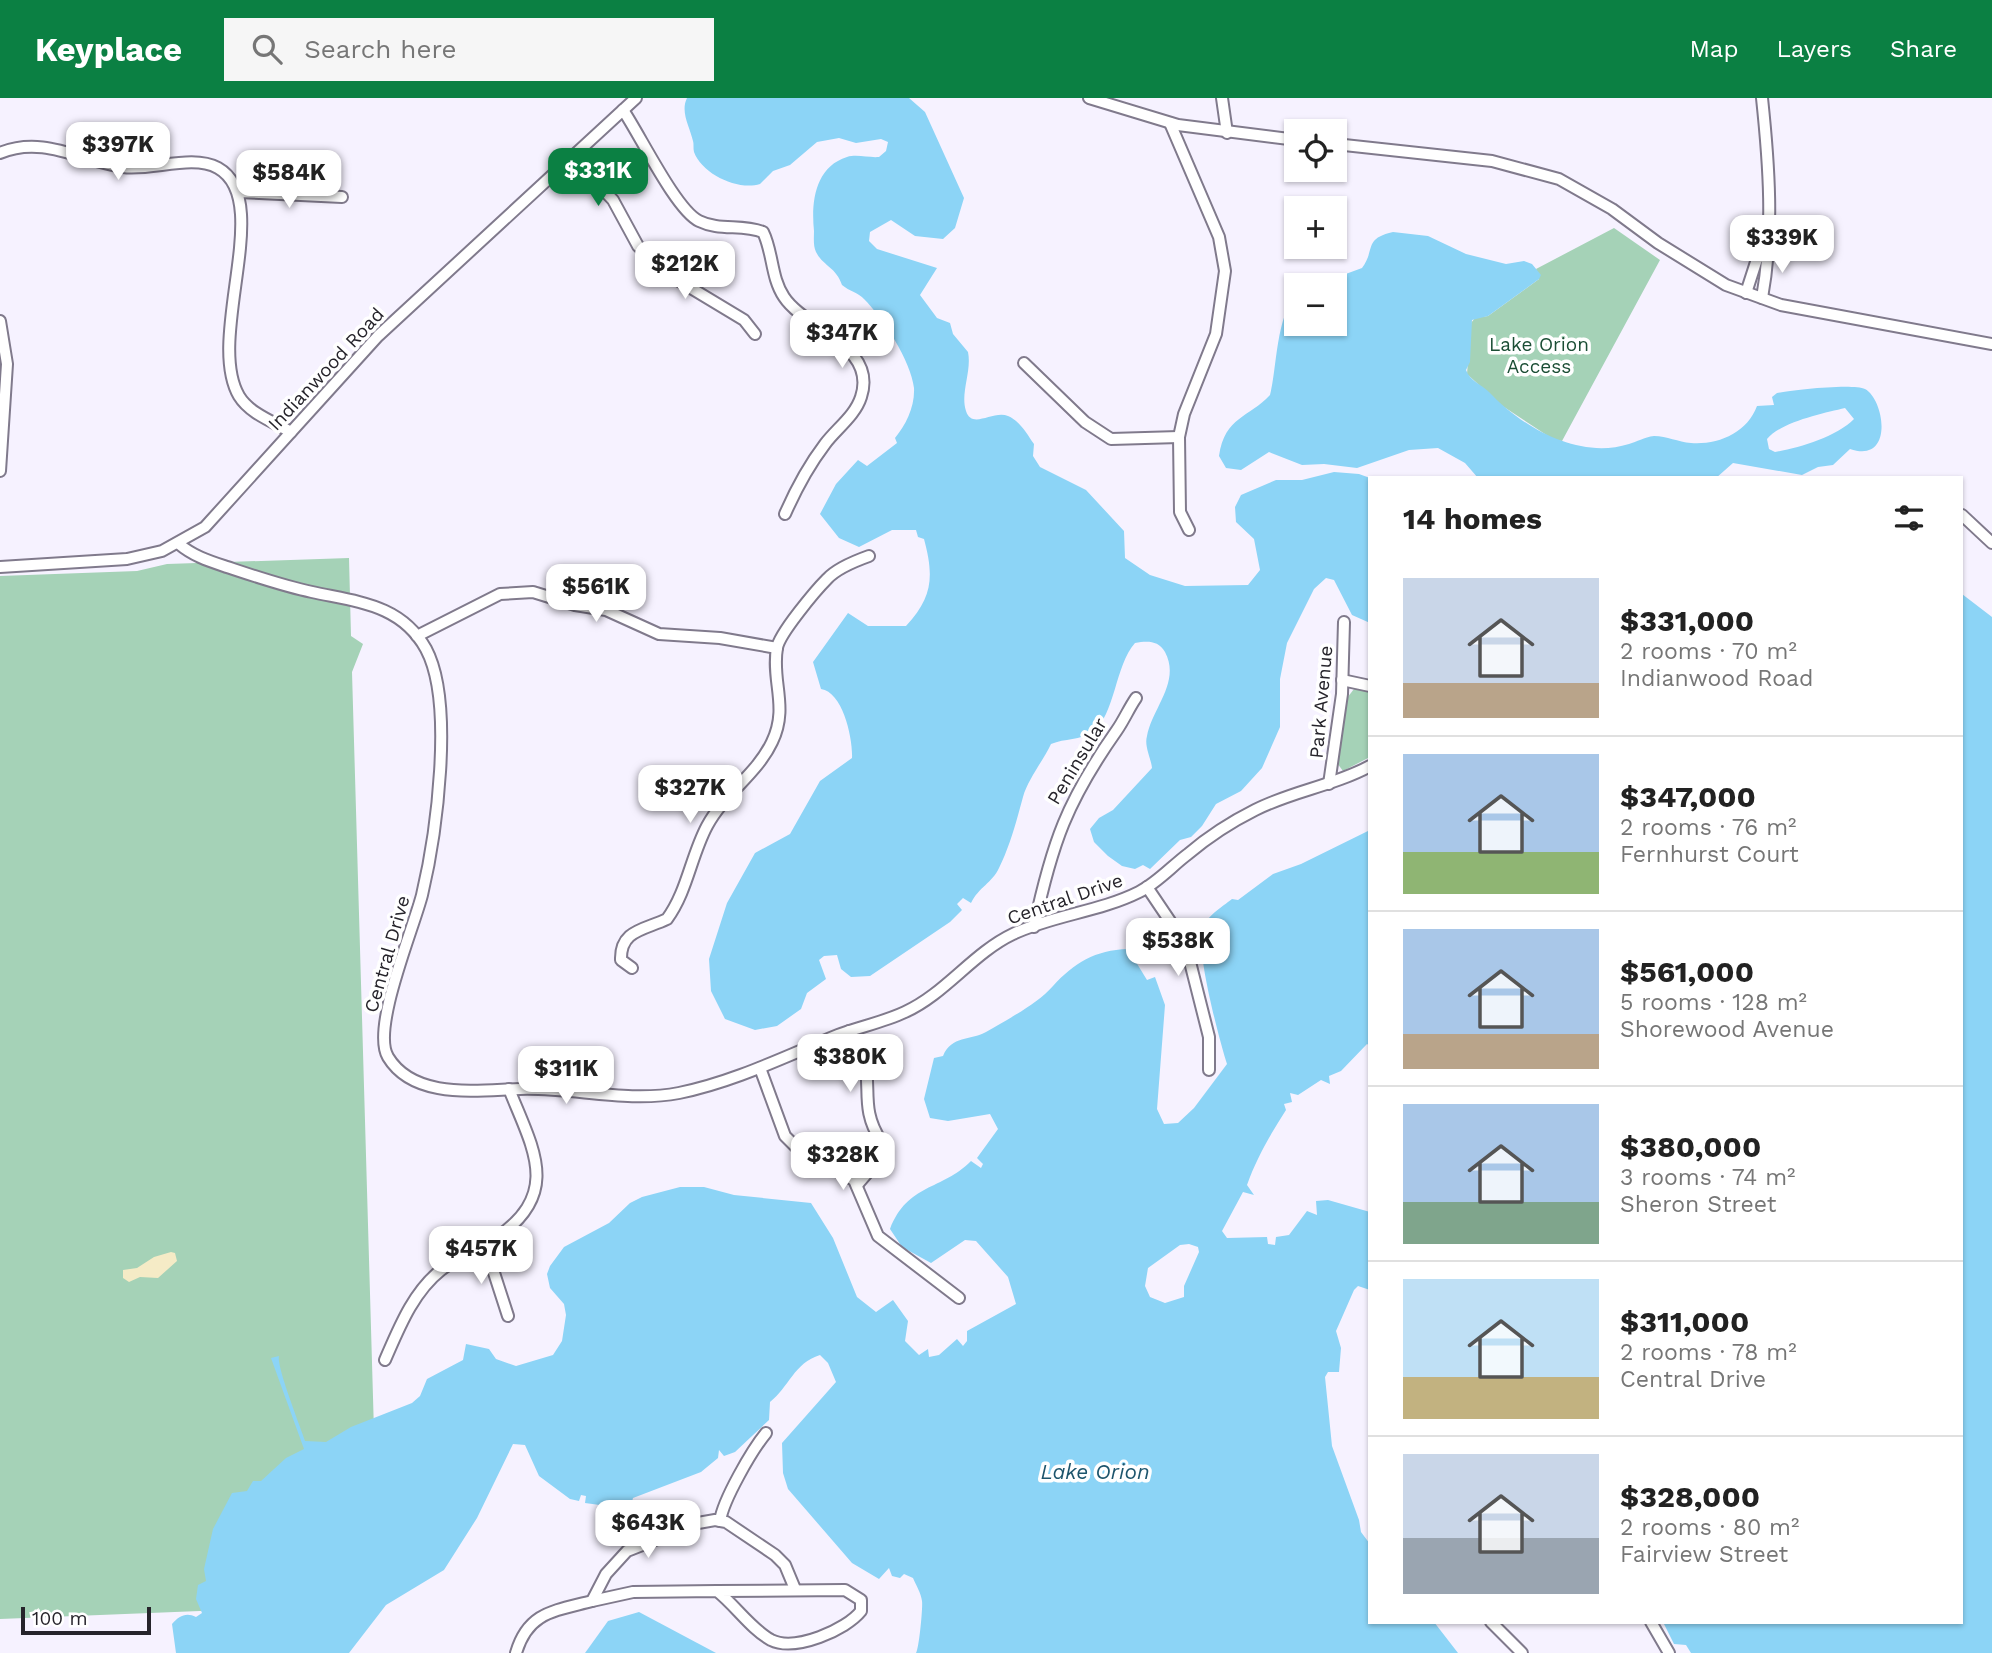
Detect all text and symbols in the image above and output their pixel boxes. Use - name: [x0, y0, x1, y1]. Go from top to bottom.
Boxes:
- search box: [224, 18, 714, 81]
- text: Keyplace: [35, 30, 182, 69]
- icon: search: [248, 30, 286, 68]
- text: Search here: [304, 34, 457, 64]
- text: Map: [1690, 35, 1738, 63]
- text: Layers: [1776, 35, 1852, 63]
- text: Share: [1890, 35, 1957, 63]
- map controls: [1284, 119, 1347, 336]
- button: locate: [1284, 119, 1347, 182]
- pin: $397K: [69, 122, 167, 182]
- text: $397K: [82, 131, 154, 158]
- pin: $331K: [549, 148, 647, 208]
- pin: $584K: [240, 150, 338, 210]
- text: $331K: [564, 157, 632, 184]
- text: $584K: [252, 159, 326, 186]
- button: +: [1284, 196, 1347, 259]
- pin: $339K: [1733, 216, 1831, 275]
- text: $339K: [1746, 224, 1818, 251]
- pin: $212K: [636, 242, 734, 301]
- text: $212K: [651, 250, 719, 277]
- button: −: [1284, 273, 1347, 336]
- street label: Indianwood Road: [263, 303, 389, 435]
- pin: $347K: [793, 310, 891, 370]
- text: $347K: [806, 319, 878, 346]
- park label: Lake Orion Access: [1489, 333, 1589, 378]
- icon: filters: [1890, 499, 1928, 537]
- text: 14 homes: [1403, 501, 1542, 536]
- pin: $561K: [547, 564, 645, 624]
- text: $561K: [562, 573, 630, 600]
- text: $331,000: [1620, 603, 1754, 638]
- icon: home: [1459, 606, 1543, 690]
- text: 2 rooms · 70 m²: [1620, 638, 1797, 665]
- street label: Park Avenue: [1305, 645, 1337, 759]
- text: Indianwood Road: [1620, 665, 1813, 692]
- street label: Peninsular: [1042, 713, 1112, 809]
- pin: $327K: [641, 766, 739, 825]
- text: $327K: [654, 774, 726, 801]
- text: $347,000: [1620, 779, 1756, 814]
- icon: home: [1459, 782, 1543, 866]
- text: 2 rooms · 76 m²: [1620, 814, 1796, 841]
- text: Fernhurst Court: [1620, 841, 1799, 868]
- street label: Central Drive: [1004, 868, 1126, 930]
- street label: Central Drive: [359, 893, 415, 1015]
- pin: $538K: [1129, 918, 1227, 978]
- text: $538K: [1142, 927, 1214, 954]
- text: $561,000: [1620, 954, 1754, 989]
- icon: home: [1459, 957, 1543, 1041]
- text: 5 rooms · 128 m²: [1620, 989, 1807, 1016]
- text: Shorewood Avenue: [1620, 1016, 1834, 1043]
- pin: $380K: [801, 1034, 899, 1094]
- text: $380K: [813, 1043, 887, 1070]
- pin: $311K: [517, 1046, 615, 1106]
- text: $311K: [534, 1055, 598, 1082]
- text: $380,000: [1620, 1129, 1761, 1164]
- pin: $328K: [794, 1132, 892, 1192]
- icon: home: [1459, 1132, 1543, 1216]
- text: $328K: [807, 1141, 879, 1168]
- text: 3 rooms · 74 m²: [1620, 1164, 1795, 1191]
- text: Sheron Street: [1620, 1191, 1776, 1218]
- pin: $457K: [432, 1226, 530, 1286]
- text: $457K: [445, 1235, 517, 1262]
- text: $311,000: [1620, 1304, 1749, 1339]
- icon: home: [1459, 1307, 1543, 1391]
- text: 2 rooms · 78 m²: [1620, 1339, 1797, 1366]
- text: Central Drive: [1620, 1366, 1766, 1393]
- water label: Lake Orion: [1041, 1459, 1150, 1484]
- text: $328,000: [1620, 1479, 1760, 1514]
- icon: home: [1459, 1482, 1543, 1566]
- pin: $643K: [599, 1500, 697, 1560]
- text: $643K: [611, 1509, 685, 1536]
- text: 2 rooms · 80 m²: [1620, 1514, 1799, 1541]
- text: Fairview Street: [1620, 1541, 1788, 1568]
- scale bar: [21, 1604, 150, 1636]
- text: 100 m: [32, 1607, 88, 1630]

